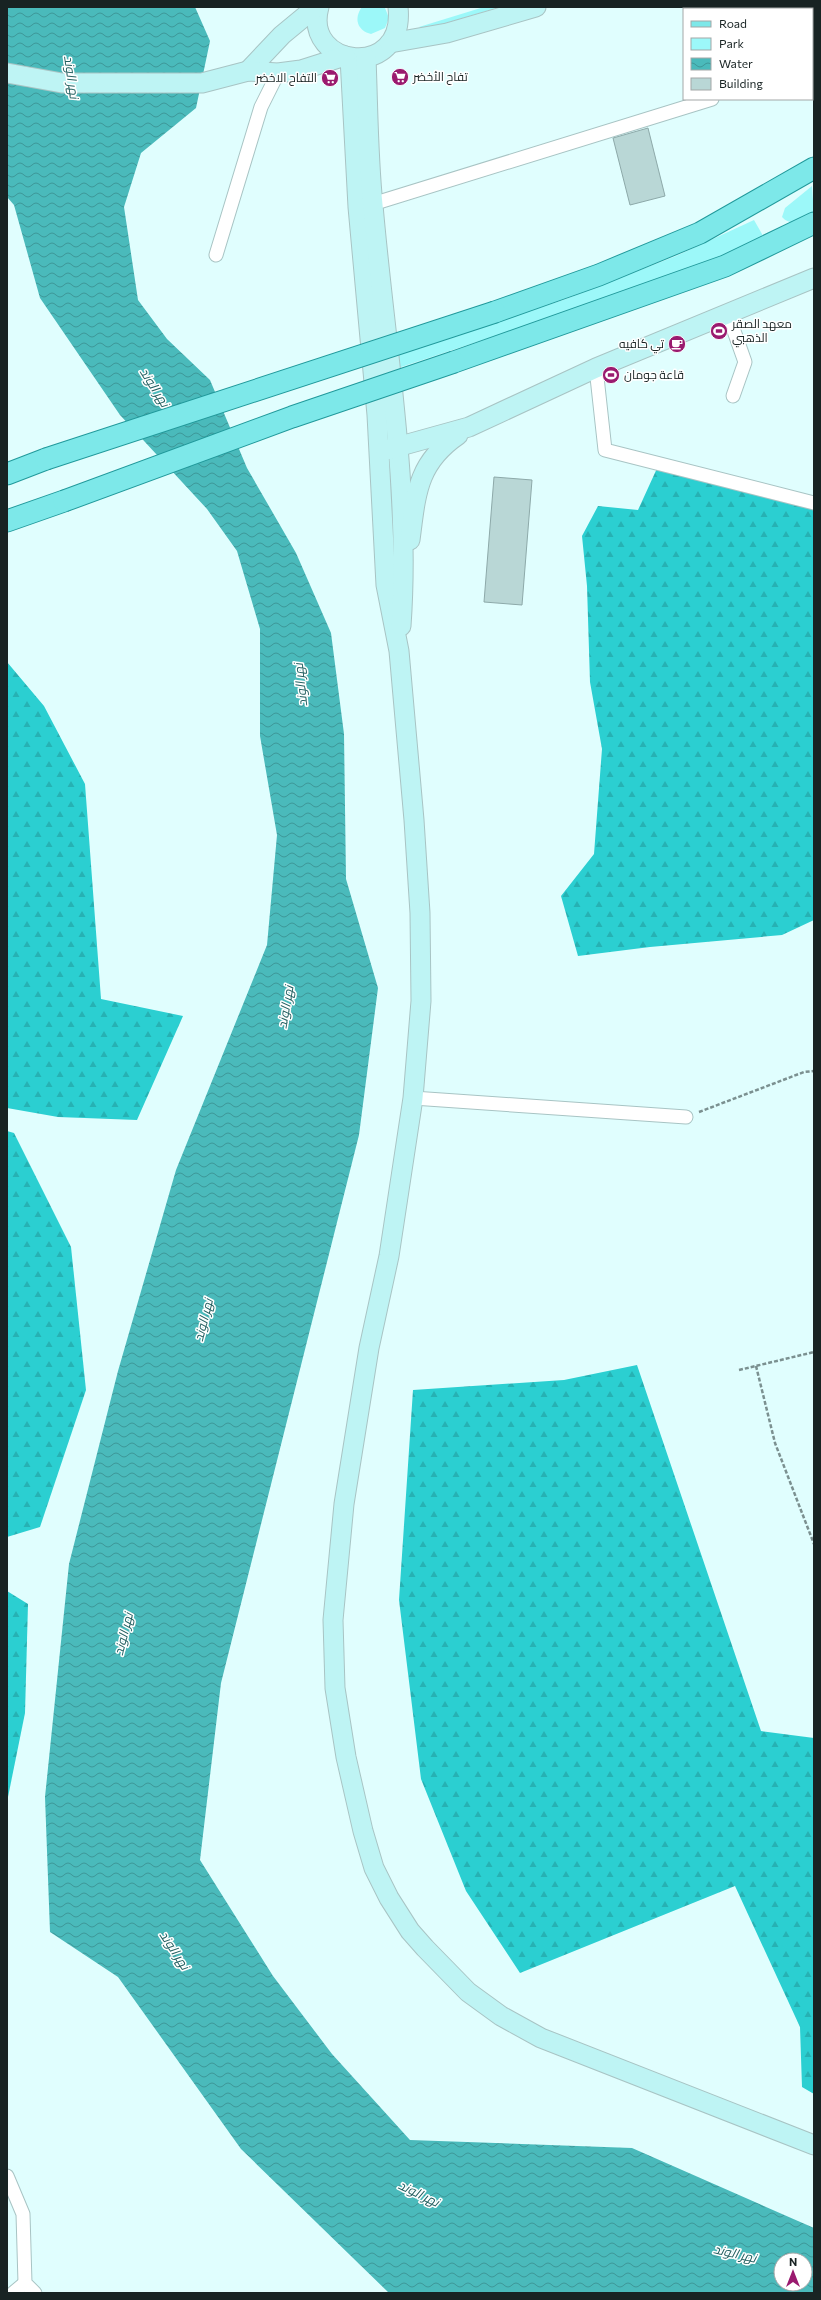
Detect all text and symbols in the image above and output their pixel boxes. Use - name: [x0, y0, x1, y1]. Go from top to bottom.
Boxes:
- legend: [683, 8, 813, 100]
- text: Road: [719, 16, 747, 30]
- text: Park: [719, 36, 745, 50]
- water label: نهر الوند: [60, 54, 83, 101]
- text: Water: [719, 56, 753, 70]
- supermarket icon: تفاح الأخضر: [390, 67, 410, 87]
- supermarket icon: التفاح الاخضر: [320, 68, 340, 88]
- place label: تفاح الأخضر: [412, 69, 469, 85]
- place label: التفاح الاخضر: [254, 70, 317, 86]
- text: Building: [719, 76, 763, 90]
- place label: معهد الصقر الذهبي: [731, 316, 792, 348]
- sports icon: معهد الصقر الذهبي: [709, 321, 729, 341]
- cafe icon: تي كافيه: [667, 334, 687, 354]
- place label: تي كافيه: [619, 336, 665, 354]
- water label: نهر الوند: [136, 364, 174, 411]
- sports icon: قاعة جومان: [601, 365, 621, 385]
- place label: قاعة جومان: [624, 367, 684, 382]
- water label: نهر الوند: [290, 661, 311, 707]
- water label: نهر الوند: [273, 983, 298, 1030]
- water label: نهر الوند: [190, 1296, 217, 1343]
- water label: نهر الوند: [110, 1610, 137, 1657]
- water label: نهر الوند: [156, 1927, 194, 1974]
- water label: نهر الوند: [396, 2176, 443, 2211]
- water label: نهر الوند: [712, 2240, 759, 2267]
- north arrow: [773, 2252, 813, 2292]
- text: N: [789, 2255, 797, 2268]

